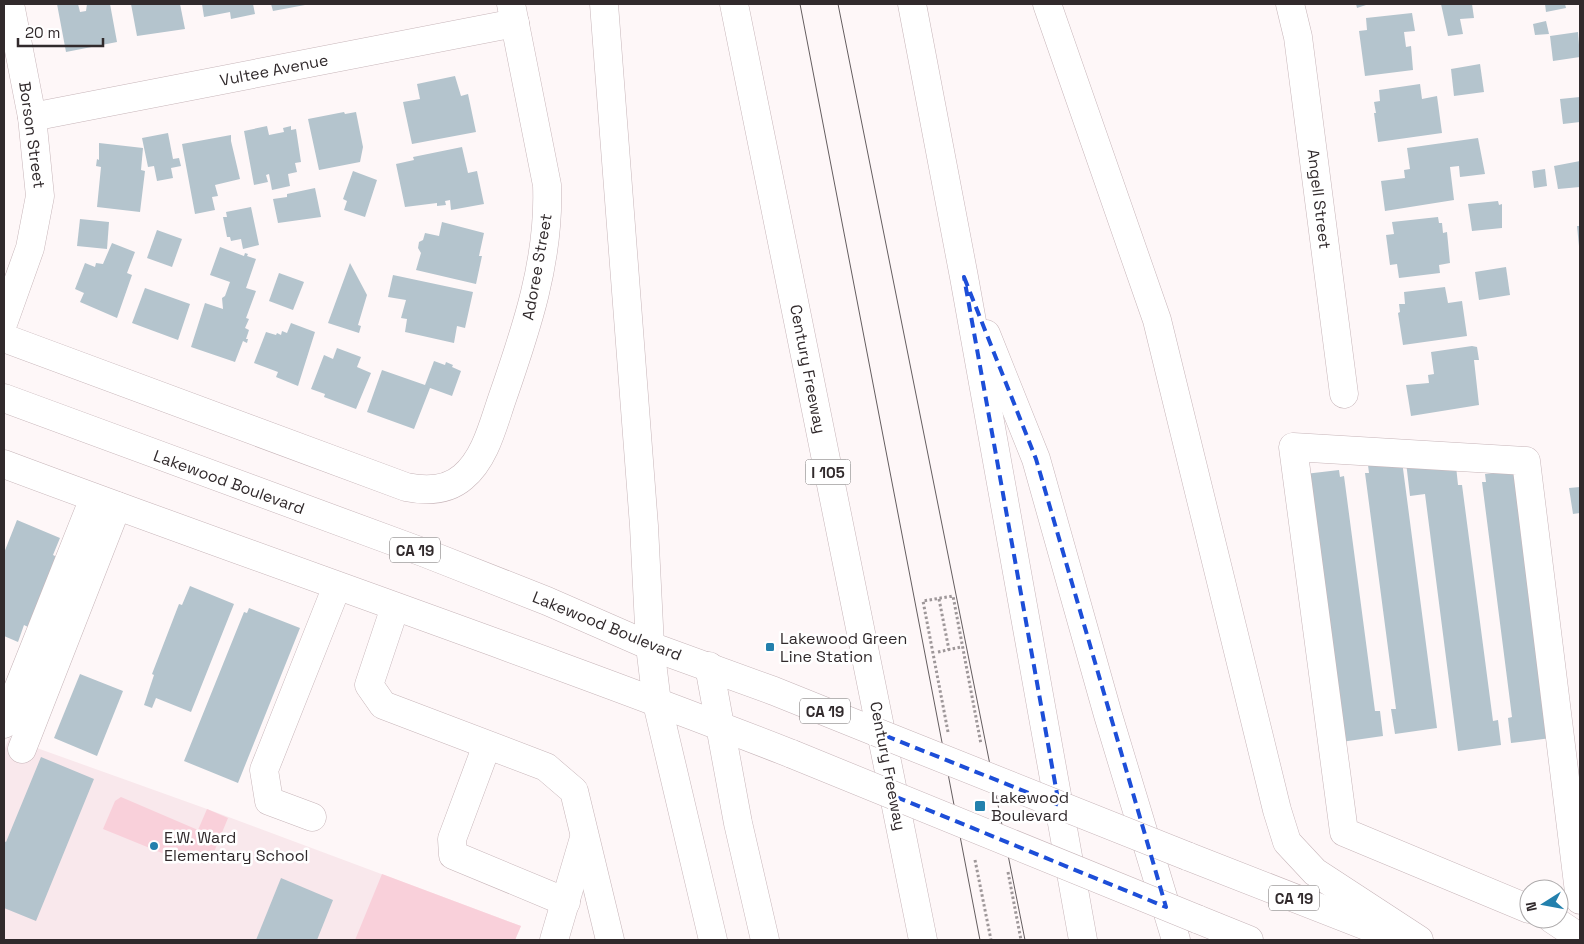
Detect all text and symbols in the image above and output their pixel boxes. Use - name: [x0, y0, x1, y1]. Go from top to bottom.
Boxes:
- scale bar: [18, 15, 102, 47]
- text: 20 m: [25, 23, 60, 42]
- street label: Vultee Avenue: [218, 49, 330, 91]
- street label: Borson Street: [14, 80, 50, 190]
- street label: Angell Street: [1302, 148, 1336, 250]
- street label: Adoree Street: [517, 212, 557, 322]
- street label: Century Freeway: [785, 303, 831, 435]
- street label: Lakewood Boulevard: [151, 445, 307, 519]
- road number: I 105: [806, 460, 850, 484]
- road number: CA 19: [390, 538, 440, 562]
- street label: Lakewood Boulevard: [529, 586, 685, 666]
- place label: Lakewood Green Line Station: [780, 628, 907, 667]
- marker: Lakewood Green Line Station: [764, 641, 776, 653]
- road number: CA 19: [800, 698, 850, 724]
- street label: Century Freeway: [865, 700, 911, 832]
- place label: Lakewood Boulevard: [991, 787, 1069, 826]
- marker: Lakewood Boulevard: [973, 799, 987, 813]
- place label: E.W. Ward Elementary School: [164, 827, 309, 866]
- marker: E.W. Ward Elementary School: [148, 840, 160, 852]
- north arrow: [1519, 879, 1569, 929]
- road number: CA 19: [1269, 886, 1319, 910]
- text: N: [1522, 900, 1541, 913]

